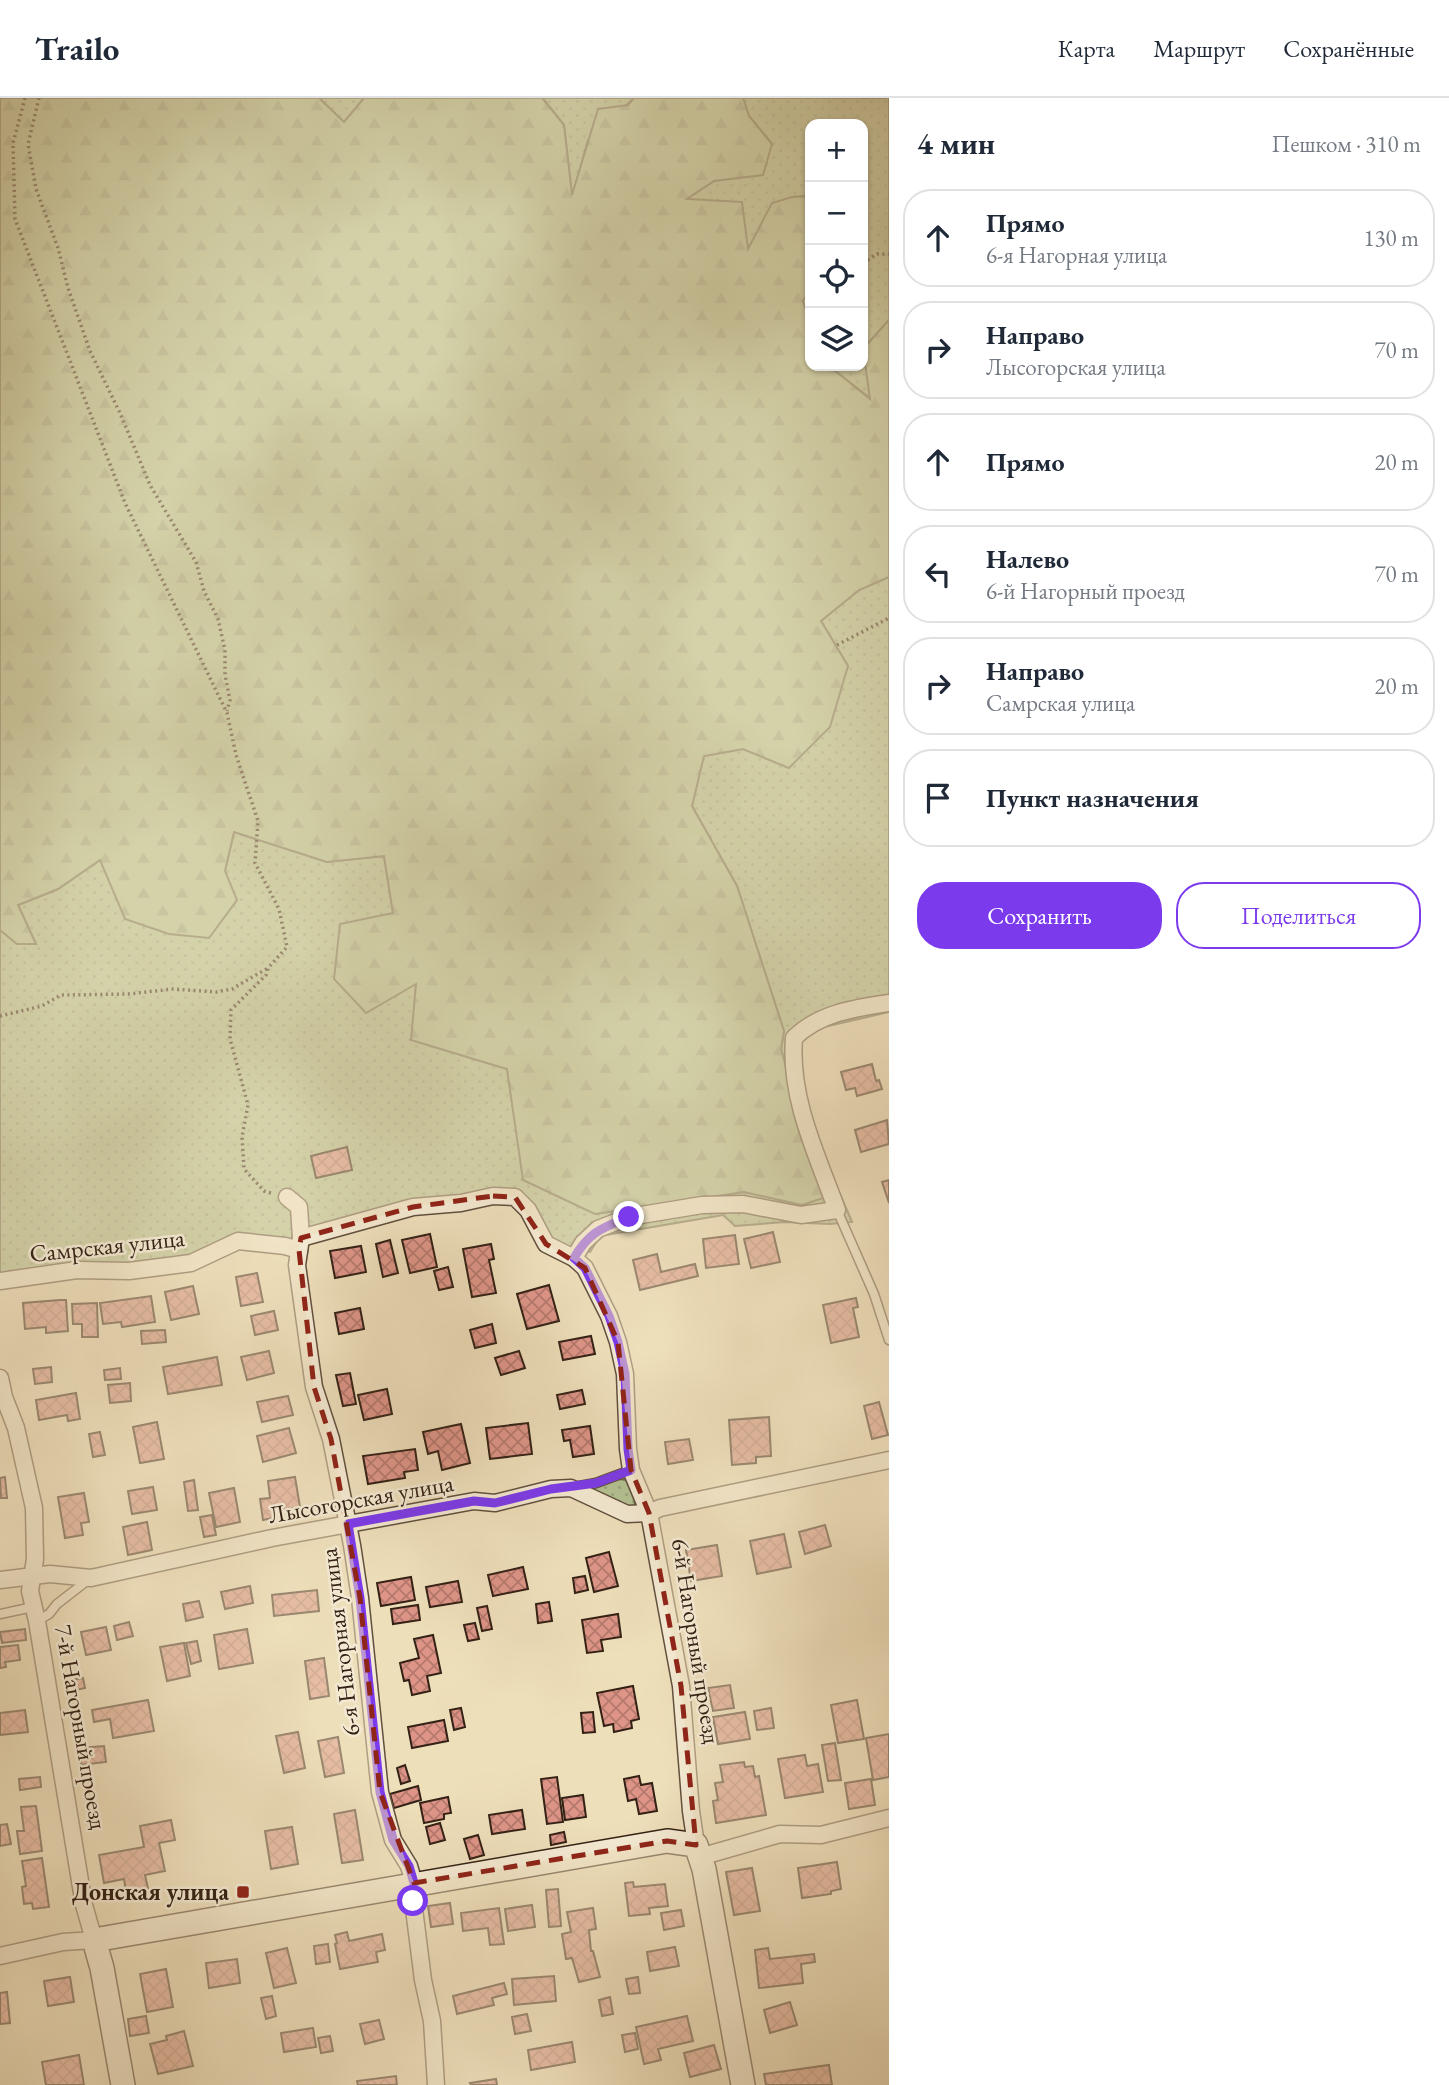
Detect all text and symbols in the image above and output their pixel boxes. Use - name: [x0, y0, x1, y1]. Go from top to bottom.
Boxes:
- text: Trailo: [35, 27, 119, 70]
- text: Карта: [1058, 33, 1115, 64]
- text: Маршрут: [1153, 33, 1245, 64]
- text: Сохранённые: [1283, 33, 1414, 64]
- map controls: [805, 119, 868, 371]
- button: +: [805, 119, 868, 182]
- text: 4 мин: [917, 124, 995, 163]
- text: Пешком · 310 m: [1272, 129, 1421, 159]
- button: −: [805, 182, 868, 245]
- text: Прямо: [986, 206, 1065, 240]
- icon: ahead: [919, 219, 957, 257]
- text: 130 m: [1363, 223, 1419, 253]
- text: 6-я Нагорная улица: [986, 240, 1167, 270]
- button: locate: [805, 245, 868, 308]
- button: layers: [805, 308, 868, 371]
- text: Направо: [986, 318, 1084, 352]
- icon: right: [919, 331, 957, 369]
- text: 70 m: [1374, 335, 1419, 365]
- text: Лысогорская улица: [986, 352, 1166, 382]
- icon: ahead: [919, 443, 957, 481]
- text: Прямо: [986, 445, 1065, 479]
- text: 20 m: [1374, 447, 1419, 477]
- text: Налево: [986, 542, 1069, 576]
- icon: left: [919, 555, 957, 593]
- text: 70 m: [1374, 559, 1419, 589]
- text: 6-й Нагорный проезд: [986, 576, 1185, 606]
- text: Направо: [986, 654, 1084, 688]
- icon: right: [919, 667, 957, 705]
- text: 20 m: [1374, 671, 1419, 701]
- text: Самрская улица: [986, 688, 1135, 718]
- icon: arrive: [919, 779, 957, 817]
- text: Пункт назначения: [986, 781, 1199, 815]
- button: Сохранить: [917, 882, 1162, 949]
- button: Поделиться: [1176, 882, 1421, 949]
- route end: [613, 1201, 644, 1232]
- street label: Самрская улица: [28, 1222, 186, 1269]
- street label: Лысогорская улица: [266, 1467, 456, 1530]
- street label: 6-й Нагорный проезд: [665, 1536, 728, 1746]
- street label: 6-я Нагорная улица: [313, 1546, 366, 1738]
- street label: 7-й Нагорный проезд: [48, 1622, 115, 1832]
- place label: Донская улица: [72, 1876, 229, 1908]
- marker: Донская улица: [235, 1884, 251, 1900]
- route start: [397, 1885, 428, 1916]

